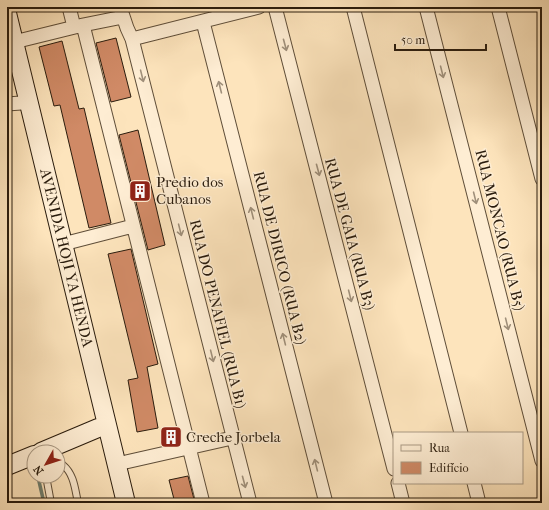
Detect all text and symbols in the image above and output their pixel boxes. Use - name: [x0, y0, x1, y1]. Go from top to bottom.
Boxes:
- scale bar: [395, 26, 486, 52]
- text: 50 m: [401, 33, 425, 47]
- one-way arrow: [281, 38, 289, 51]
- one-way arrow: [439, 65, 447, 78]
- one-way arrow: [138, 70, 146, 83]
- one-way arrow: [215, 81, 223, 94]
- street label: RUA MONCAO (RUA B5): [471, 148, 529, 312]
- street label: RUA DE GAIA (RUA B3): [321, 156, 379, 312]
- one-way arrow: [314, 164, 322, 177]
- street label: AVENIDA HOJI YA HENDA: [36, 166, 97, 349]
- street label: RUA DE DIRICO (RUA B2): [250, 169, 310, 347]
- place label: Predio dos Cubanos: [156, 173, 224, 208]
- building icon: Predio dos Cubanos: [127, 178, 153, 204]
- one-way arrow: [472, 191, 479, 204]
- one-way arrow: [247, 207, 255, 220]
- street label: RUA DO PENAFIEL (RUA B1): [186, 218, 250, 410]
- one-way arrow: [177, 223, 184, 236]
- one-way arrow: [347, 289, 355, 302]
- one-way arrow: [504, 317, 511, 330]
- one-way arrow: [280, 333, 287, 346]
- one-way arrow: [208, 349, 216, 362]
- building icon: Creche Jorbela: [158, 424, 184, 450]
- place label: Creche Jorbela: [186, 428, 282, 446]
- legend: [393, 432, 523, 484]
- text: Rua: [429, 441, 450, 455]
- north arrow: [26, 444, 66, 484]
- one-way arrow: [312, 459, 319, 472]
- text: Edifício: [429, 461, 469, 475]
- text: N: [31, 462, 46, 477]
- one-way arrow: [241, 475, 248, 488]

